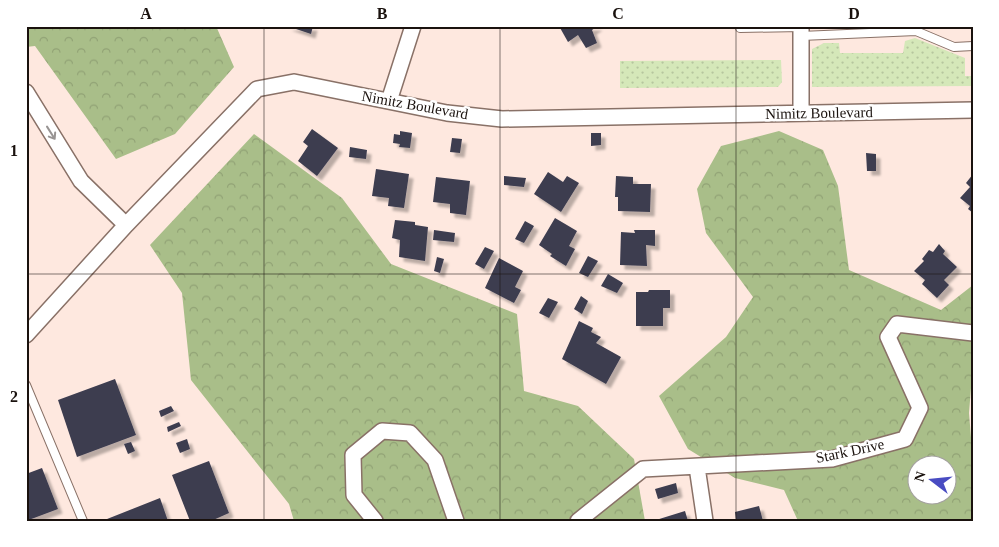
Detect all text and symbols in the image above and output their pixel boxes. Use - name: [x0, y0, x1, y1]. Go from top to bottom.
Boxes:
- text: A: [140, 5, 152, 22]
- text: B: [377, 5, 388, 22]
- text: C: [612, 5, 624, 22]
- text: D: [848, 5, 860, 22]
- street label: Nimitz Boulevard: [360, 88, 470, 122]
- street label: Nimitz Boulevard: [765, 104, 874, 122]
- one-way arrow: [47, 126, 57, 140]
- text: 1: [10, 142, 18, 159]
- text: 2: [10, 388, 18, 405]
- street label: Stark Drive: [814, 436, 886, 466]
- north arrow: [906, 454, 956, 504]
- text: N: [911, 470, 929, 483]

